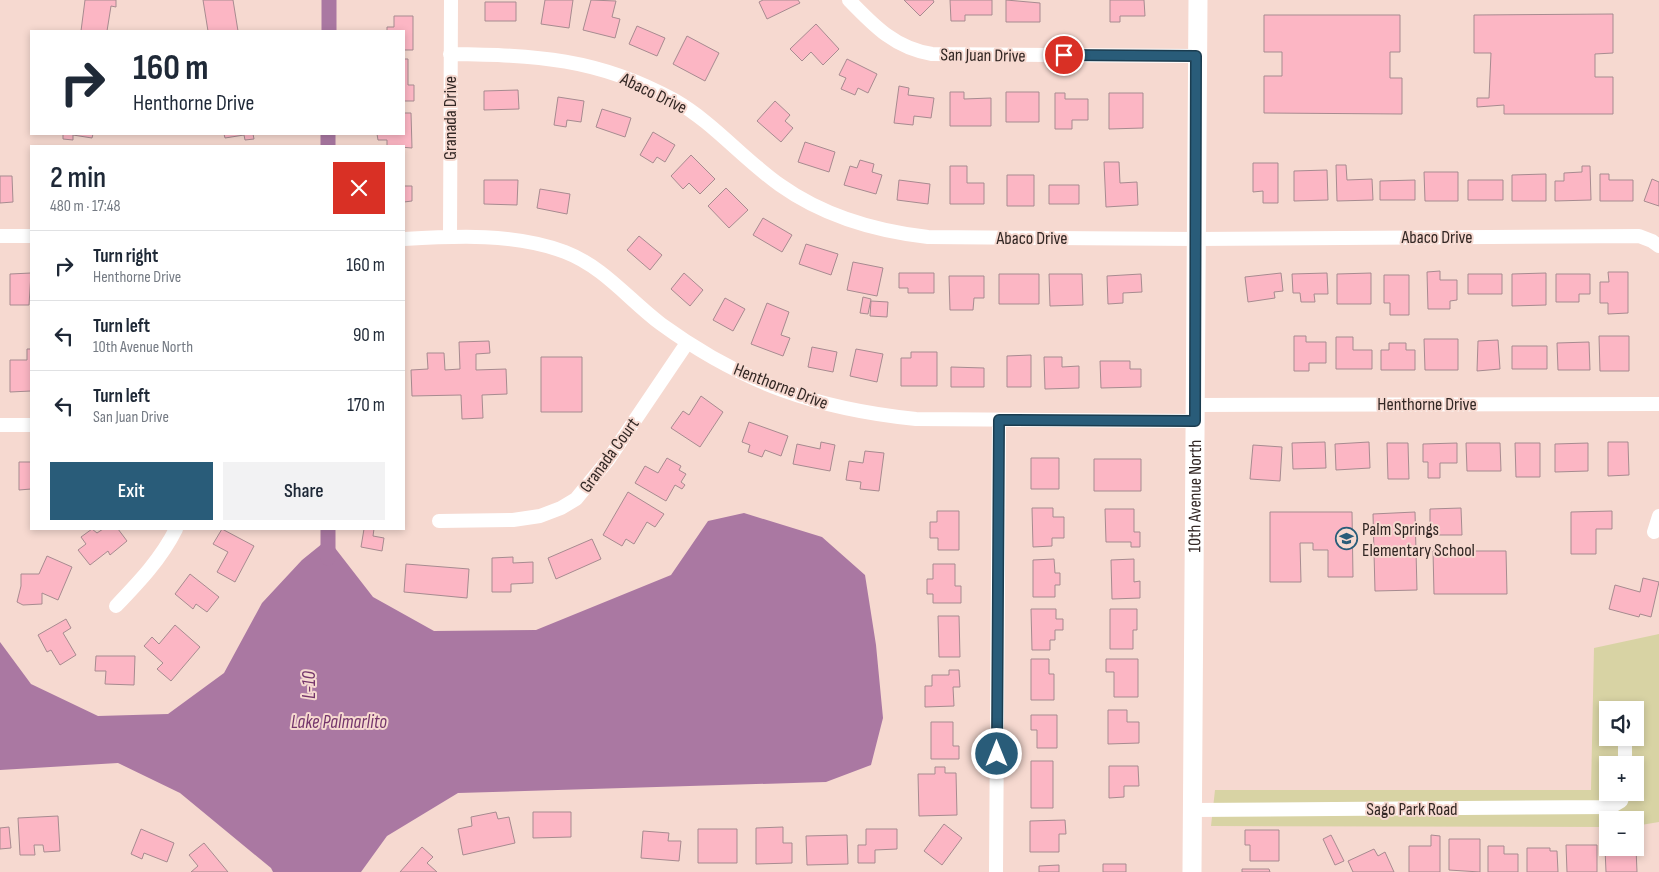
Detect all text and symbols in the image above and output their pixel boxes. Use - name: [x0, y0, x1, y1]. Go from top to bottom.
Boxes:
- pin: [1043, 34, 1085, 76]
- icon: arrive: [1050, 41, 1078, 69]
- street label: San Juan Drive: [940, 44, 1026, 67]
- text: 160 m: [133, 47, 209, 90]
- icon: right: [50, 50, 115, 115]
- street label: Abaco Drive: [616, 68, 690, 118]
- street label: Granada Drive: [440, 76, 461, 160]
- text: Henthorne Drive: [133, 90, 254, 117]
- text: 2 min: [50, 160, 106, 196]
- button: close: [333, 162, 385, 214]
- text: 480 m · 17:48: [50, 197, 121, 216]
- street label: Abaco Drive: [1400, 227, 1473, 248]
- street label: Abaco Drive: [995, 228, 1068, 249]
- text: Turn right: [93, 245, 158, 268]
- icon: right: [50, 252, 78, 280]
- text: 160 m: [346, 254, 385, 277]
- text: Henthorne Drive: [93, 268, 181, 287]
- text: Turn left: [93, 315, 150, 338]
- icon: left: [50, 322, 78, 350]
- text: 90 m: [353, 324, 385, 347]
- text: 10th Avenue North: [93, 338, 193, 357]
- street label: Henthorne Drive: [731, 359, 831, 414]
- text: Turn left: [93, 385, 150, 408]
- icon: left: [50, 392, 78, 420]
- text: 170 m: [347, 394, 385, 417]
- street label: Henthorne Drive: [1377, 394, 1477, 415]
- text: San Juan Drive: [93, 408, 169, 427]
- street label: Granada Court: [575, 413, 644, 497]
- street label: 10th Avenue North: [1184, 440, 1206, 552]
- button: Exit: [50, 462, 213, 520]
- button: Share: [223, 462, 385, 520]
- place label: Palm Springs Elementary School: [1362, 519, 1475, 561]
- school or university icon: Palm Springs Elementary School: [1334, 527, 1358, 551]
- water label: L-10: [298, 671, 321, 699]
- map controls: [1599, 701, 1644, 856]
- button: sound: [1599, 701, 1644, 746]
- water label: Lake Palmarlito: [291, 711, 387, 734]
- position arrow: [970, 727, 1022, 779]
- button: +: [1599, 756, 1644, 801]
- street label: Sago Park Road: [1366, 799, 1458, 820]
- button: −: [1599, 811, 1644, 856]

